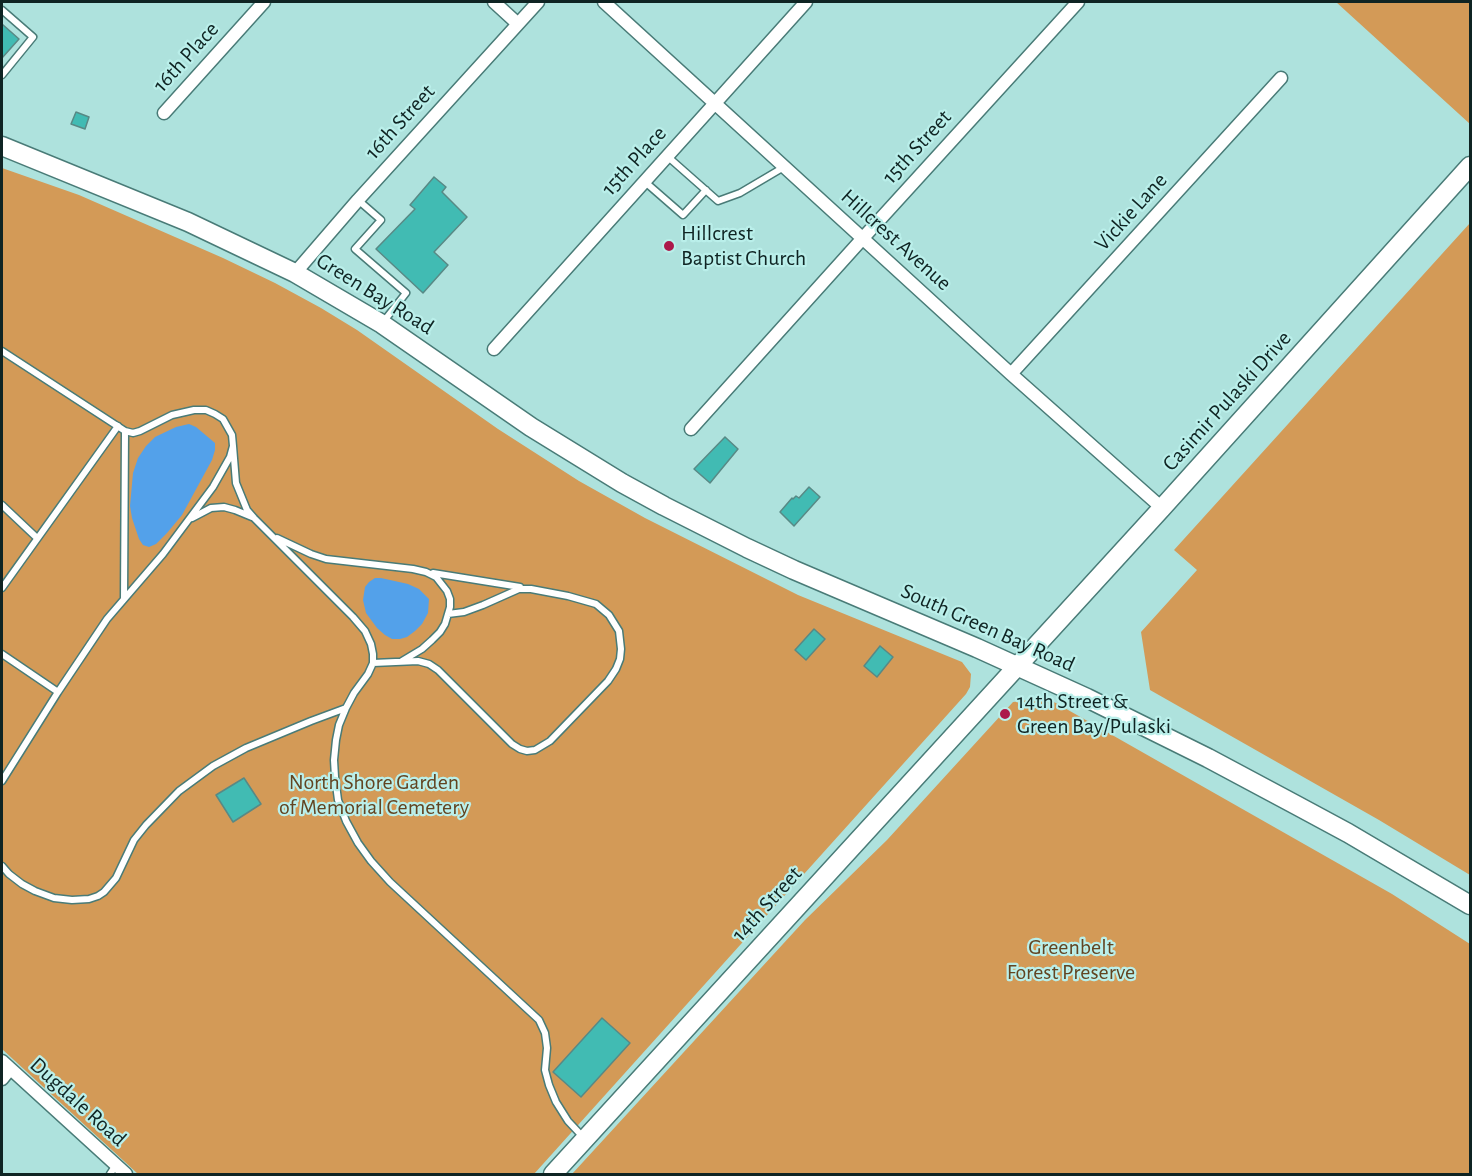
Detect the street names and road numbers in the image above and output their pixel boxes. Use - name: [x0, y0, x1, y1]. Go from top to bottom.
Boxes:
- street label: 16th Place: [148, 16, 224, 98]
- street label: 16th Street: [359, 79, 441, 165]
- street label: 15th Street: [877, 104, 957, 190]
- street label: 15th Place: [596, 121, 672, 201]
- street label: Vickie Lane: [1089, 168, 1173, 256]
- street label: Hillcrest Avenue: [835, 183, 957, 297]
- street label: Green Bay Road: [311, 247, 439, 341]
- street label: Casimir Pulaski Drive: [1157, 325, 1297, 477]
- street label: South Green Bay Road: [897, 578, 1079, 678]
- street label: 14th Street: [726, 861, 808, 947]
- street label: Dugdale Road: [24, 1052, 132, 1152]

